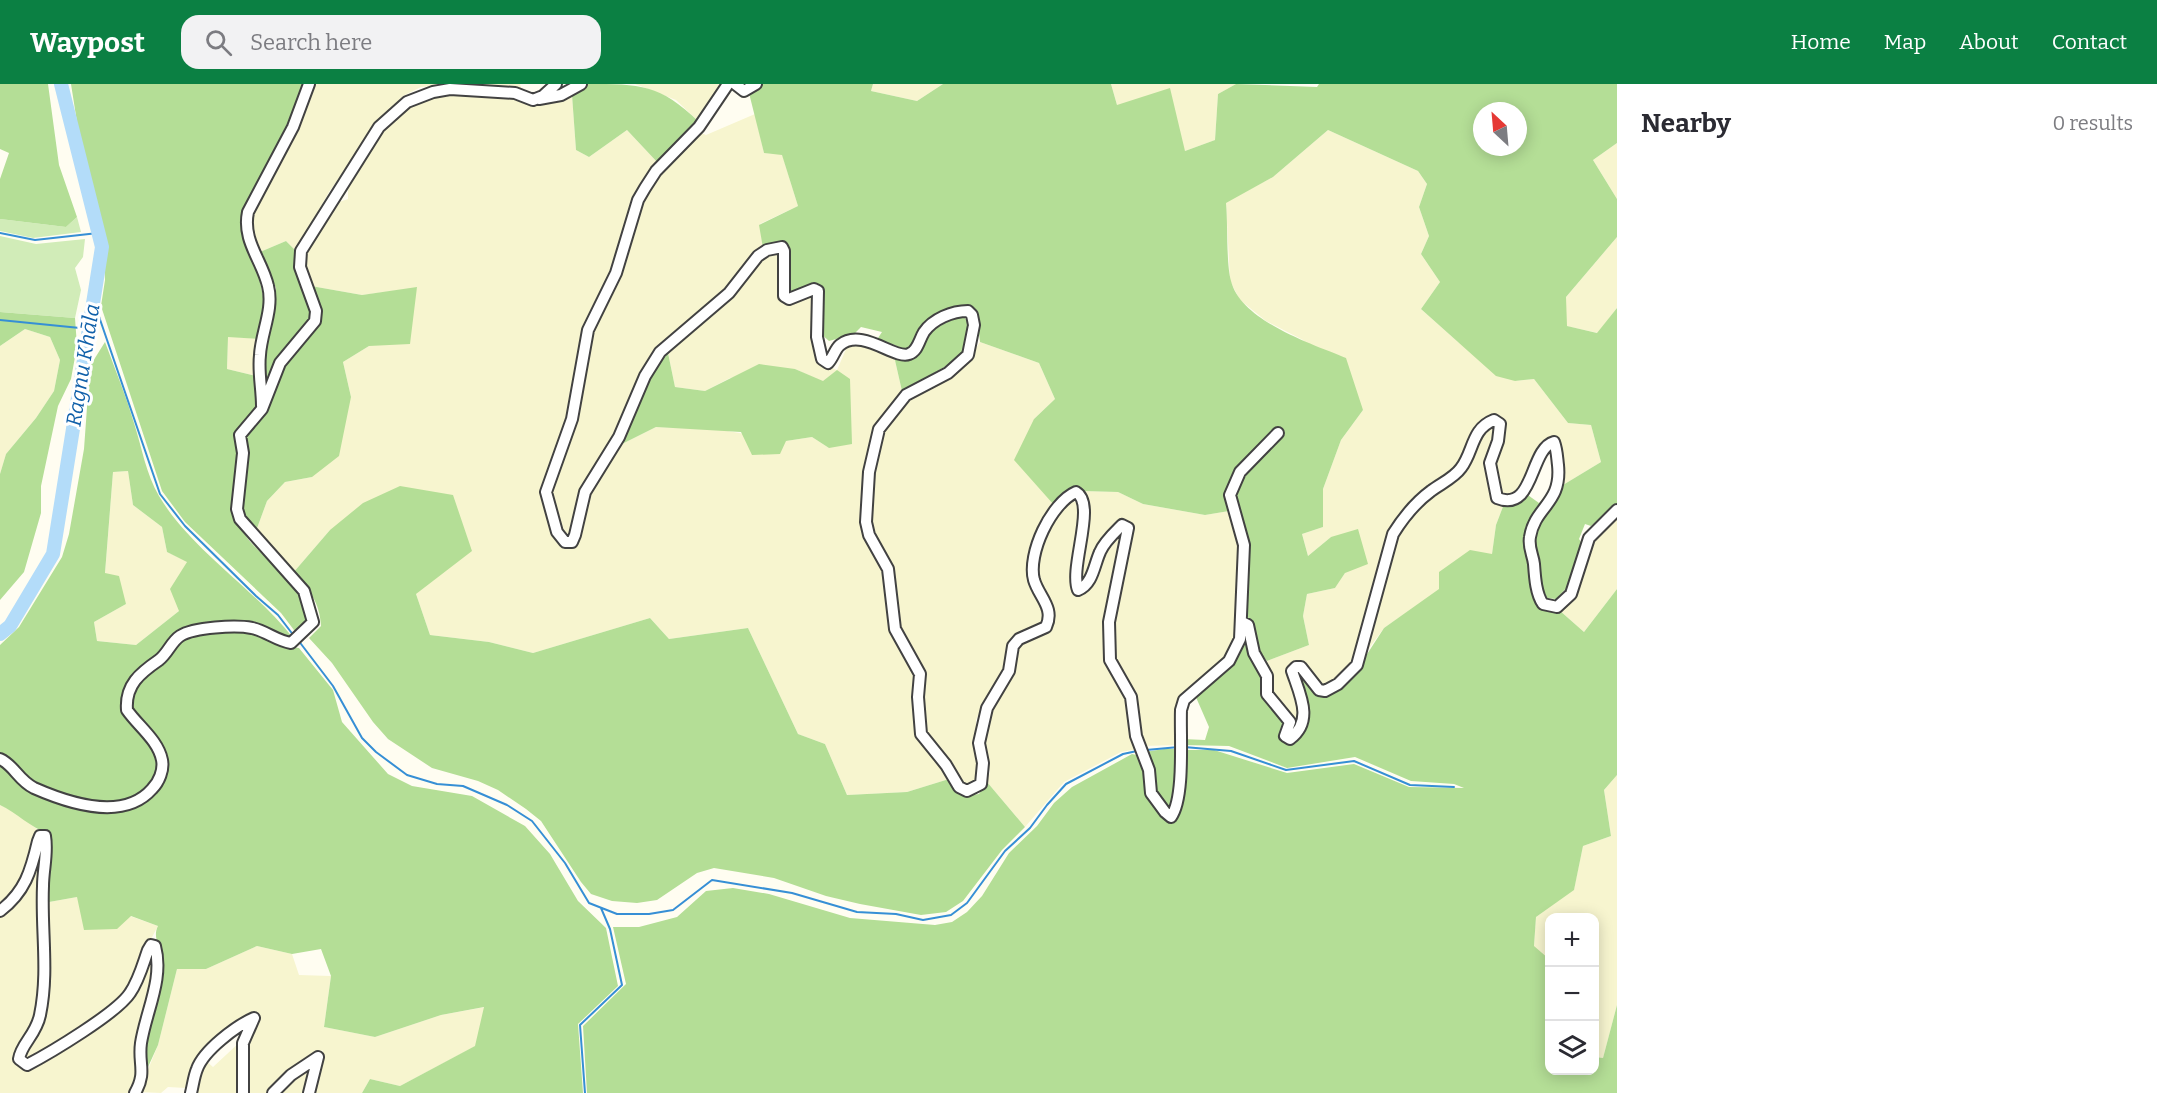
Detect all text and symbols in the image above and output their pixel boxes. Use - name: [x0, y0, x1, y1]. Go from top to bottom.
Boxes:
- search box: [181, 15, 601, 69]
- text: Waypost: [30, 26, 145, 59]
- icon: search: [202, 26, 235, 59]
- text: Search here: [250, 29, 372, 56]
- text: Home: [1791, 29, 1851, 55]
- text: Map: [1884, 29, 1926, 55]
- text: About: [1959, 29, 2019, 55]
- text: Contact: [2052, 29, 2127, 55]
- north arrow: [1473, 102, 1527, 156]
- text: Nearby: [1641, 108, 1731, 139]
- text: 0 results: [2053, 111, 2133, 135]
- water label: Ragnu Khāla: [60, 302, 106, 428]
- map controls: [1545, 913, 1599, 1075]
- button: +: [1545, 913, 1599, 967]
- button: −: [1545, 967, 1599, 1021]
- button: layers: [1545, 1021, 1599, 1075]

